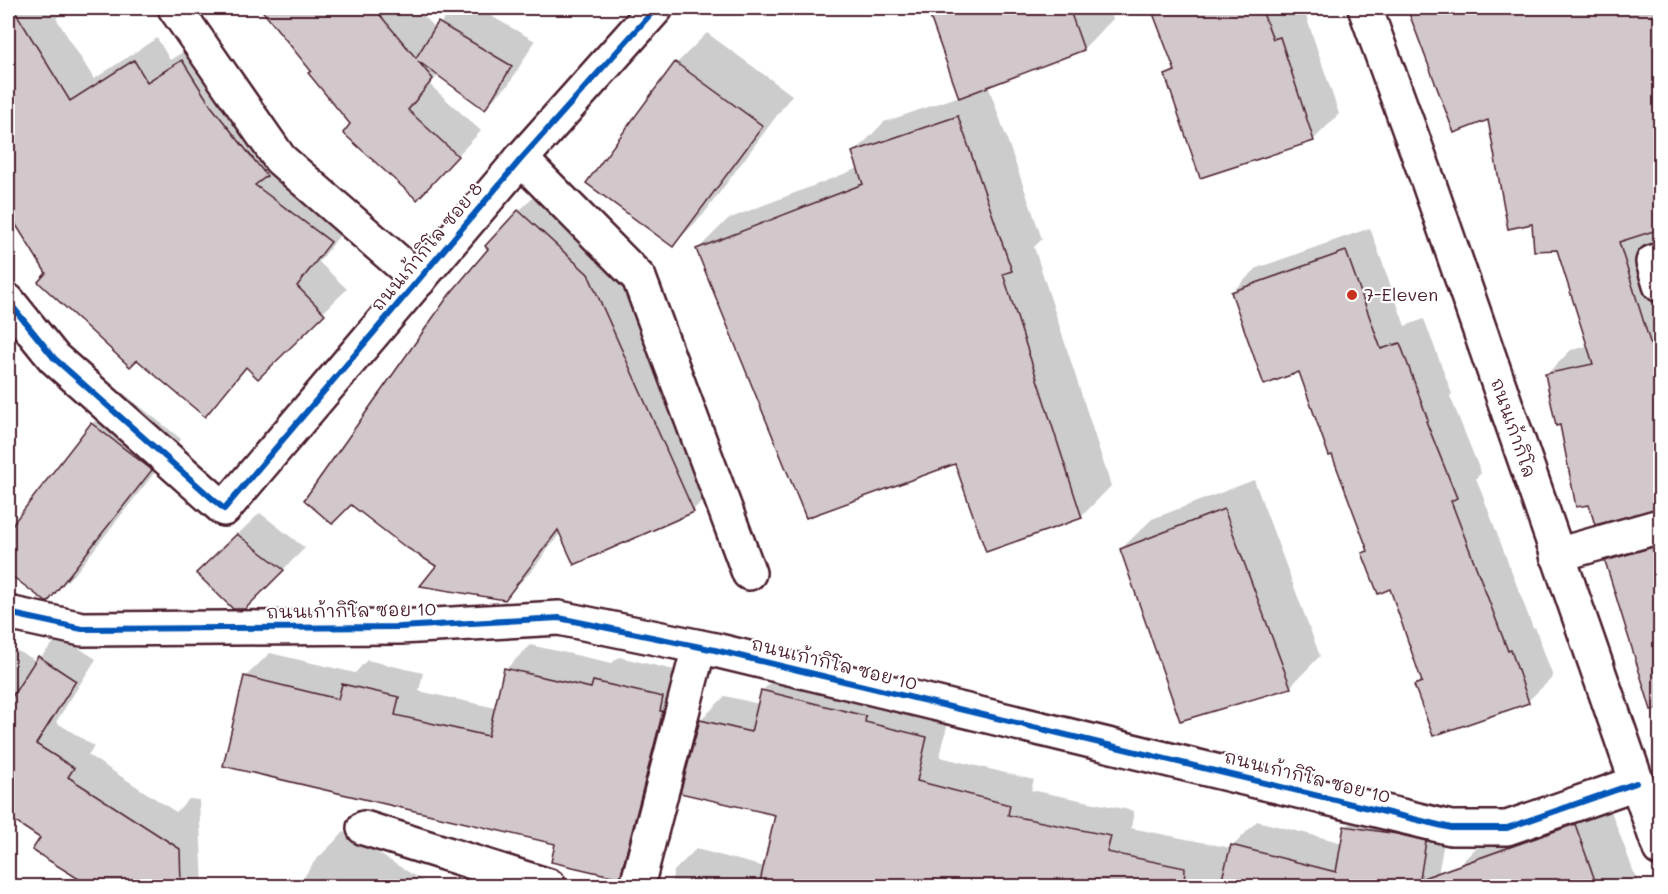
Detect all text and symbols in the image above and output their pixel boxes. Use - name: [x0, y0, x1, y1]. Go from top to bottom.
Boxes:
- street label: ถนนเก้ากิโล ซอย 8: [365, 177, 487, 316]
- place label: 7-Eleven: [1364, 282, 1438, 306]
- marker: 7-Eleven: [1345, 288, 1359, 302]
- street label: ถนนเก้ากิโล: [1486, 375, 1542, 481]
- street label: ถนนเก้ากิโล ซอย 10: [266, 597, 436, 623]
- street label: ถนนเก้ากิโล ซอย 10: [749, 631, 920, 695]
- street label: ถนนเก้ากิโล ซอย 10: [1222, 744, 1393, 808]

